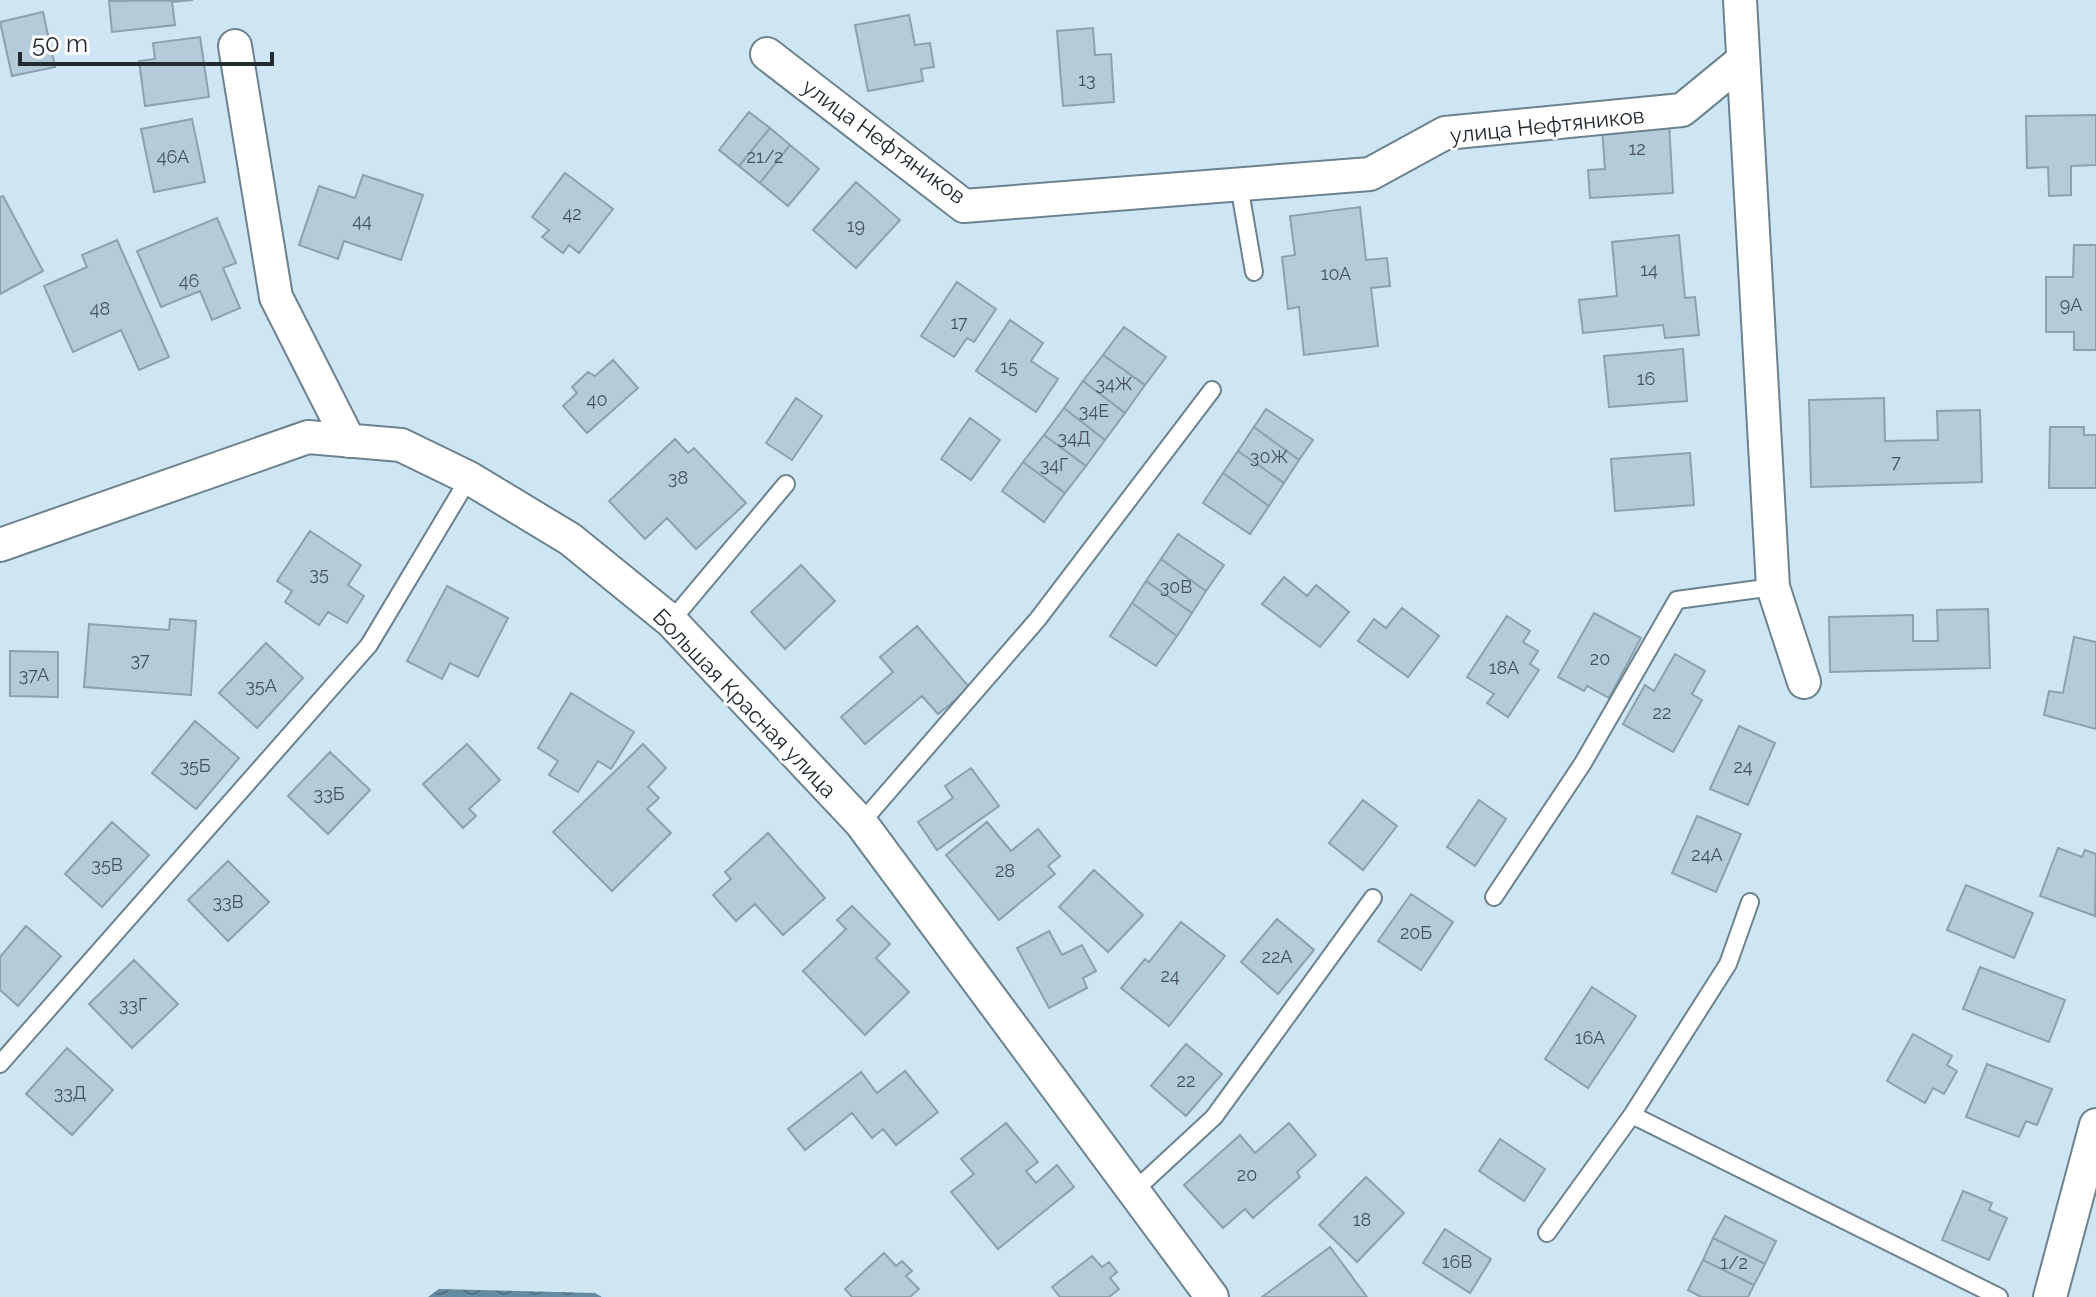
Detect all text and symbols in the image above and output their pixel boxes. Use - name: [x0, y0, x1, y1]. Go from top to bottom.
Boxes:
- scale bar: [20, 16, 272, 66]
- text: 50 m: [32, 29, 88, 58]
- house number: 13: [1078, 69, 1096, 90]
- street label: улица Нефтяников: [797, 73, 971, 209]
- street label: улица Нефтяников: [1448, 102, 1646, 148]
- house number: 12: [1628, 138, 1646, 159]
- house number: 46А: [157, 146, 189, 167]
- house number: 21/2: [747, 146, 783, 167]
- house number: 42: [562, 203, 582, 224]
- house number: 44: [352, 210, 372, 231]
- house number: 19: [847, 215, 865, 236]
- house number: 14: [1640, 259, 1658, 280]
- house number: 10А: [1321, 263, 1351, 284]
- house number: 46: [179, 270, 199, 291]
- house number: 9А: [2060, 294, 2082, 315]
- house number: 48: [90, 298, 110, 319]
- house number: 17: [950, 312, 968, 333]
- house number: 15: [1000, 356, 1018, 377]
- house number: 16: [1637, 368, 1655, 389]
- house number: 34Ж: [1095, 373, 1133, 394]
- house number: 40: [587, 389, 607, 410]
- house number: 34Е: [1079, 400, 1109, 421]
- house number: 34Д: [1058, 427, 1090, 448]
- house number: 30Ж: [1250, 446, 1288, 467]
- house number: 7: [1891, 451, 1901, 472]
- house number: 34Г: [1040, 454, 1068, 475]
- house number: 38: [668, 467, 688, 488]
- house number: 35: [309, 563, 329, 584]
- house number: 30В: [1160, 576, 1192, 597]
- street label: Большая Красная улица: [648, 603, 842, 803]
- house number: 20: [1590, 648, 1610, 669]
- house number: 37: [130, 649, 150, 670]
- house number: 18А: [1489, 657, 1519, 678]
- house number: 37А: [19, 664, 49, 685]
- house number: 35А: [245, 675, 277, 696]
- house number: 22: [1653, 702, 1671, 723]
- house number: 35Б: [179, 755, 211, 776]
- house number: 24: [1733, 756, 1753, 777]
- house number: 33Б: [314, 783, 345, 804]
- house number: 24А: [1691, 844, 1723, 865]
- house number: 35В: [91, 854, 123, 875]
- house number: 28: [995, 860, 1015, 881]
- house number: 33В: [212, 891, 244, 912]
- house number: 20Б: [1400, 922, 1432, 943]
- house number: 22А: [1262, 946, 1292, 967]
- house number: 24: [1160, 965, 1180, 986]
- house number: 33Г: [119, 994, 147, 1015]
- house number: 16А: [1575, 1027, 1605, 1048]
- house number: 22: [1177, 1070, 1195, 1091]
- house number: 33Д: [54, 1082, 86, 1103]
- house number: 20: [1237, 1164, 1257, 1185]
- house number: 18: [1353, 1209, 1371, 1230]
- house number: 16В: [1442, 1251, 1472, 1272]
- house number: 1/2: [1720, 1252, 1748, 1273]

